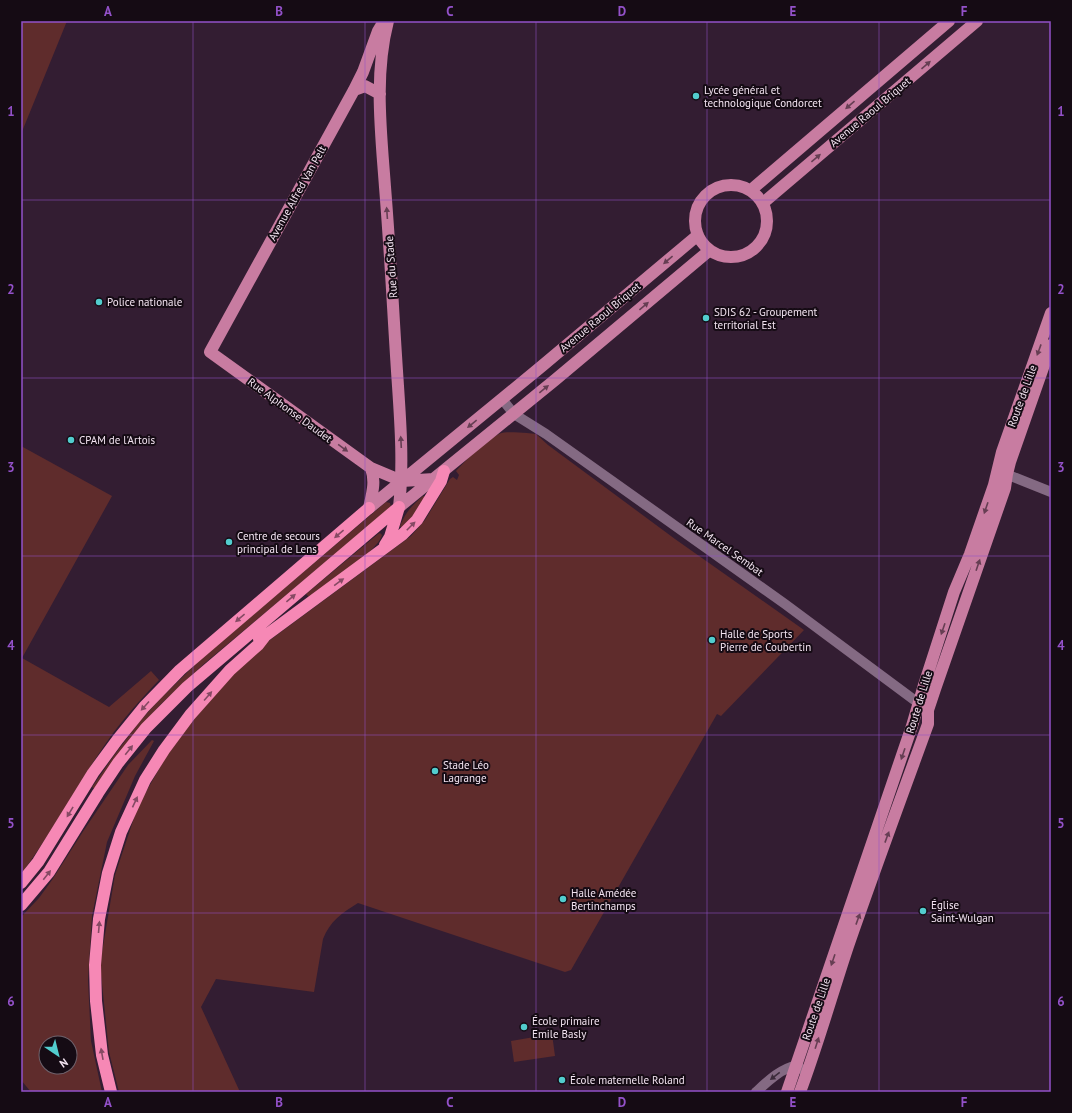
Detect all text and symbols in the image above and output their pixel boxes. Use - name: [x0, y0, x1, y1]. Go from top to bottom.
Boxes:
- text: A: [104, 3, 112, 20]
- text: B: [275, 3, 283, 20]
- text: C: [446, 3, 454, 20]
- text: D: [618, 3, 626, 20]
- text: E: [790, 3, 797, 20]
- text: F: [961, 3, 968, 20]
- one-way arrow: [920, 61, 931, 70]
- street label: Avenue Raoul Briquet: [827, 74, 914, 150]
- place label: Lycée général et technologique Condorcet: [704, 83, 822, 110]
- marker: Lycée général et technologique Condorcet: [691, 91, 701, 101]
- one-way arrow: [844, 101, 855, 110]
- text: 1: [7, 103, 15, 120]
- text: 1: [1057, 103, 1065, 120]
- street label: Avenue Alfred Van Pelt: [265, 143, 329, 243]
- one-way arrow: [810, 154, 821, 163]
- one-way arrow: [384, 207, 391, 219]
- street label: Rue du Stade: [382, 235, 400, 299]
- one-way arrow: [663, 255, 673, 264]
- street label: Avenue Raoul Briquet: [557, 279, 644, 355]
- text: 2: [7, 281, 15, 298]
- text: 2: [1057, 281, 1065, 298]
- place label: Police nationale: [107, 295, 183, 309]
- marker: Police nationale: [94, 297, 104, 307]
- one-way arrow: [639, 301, 649, 310]
- place label: SDIS 62 - Groupement territorial Est: [714, 305, 817, 332]
- marker: SDIS 62 - Groupement territorial Est: [701, 313, 711, 323]
- one-way arrow: [1035, 344, 1041, 356]
- street label: Route de Lille: [1004, 363, 1040, 429]
- street label: Rue Alphonse Daudet: [245, 375, 335, 446]
- one-way arrow: [539, 385, 550, 393]
- one-way arrow: [466, 419, 477, 428]
- place label: CPAM de l'Artois: [79, 433, 155, 447]
- marker: CPAM de l'Artois: [66, 435, 76, 445]
- one-way arrow: [398, 435, 404, 448]
- one-way arrow: [338, 444, 349, 452]
- text: 3: [7, 459, 15, 476]
- text: 3: [1057, 459, 1065, 476]
- one-way arrow: [983, 502, 989, 514]
- street label: Rue Marcel Sembat: [684, 515, 766, 579]
- one-way arrow: [406, 521, 416, 531]
- place label: Centre de secours principal de Lens: [237, 529, 320, 556]
- one-way arrow: [334, 529, 345, 538]
- marker: Centre de secours principal de Lens: [224, 537, 234, 547]
- one-way arrow: [975, 559, 981, 571]
- one-way arrow: [334, 578, 345, 586]
- one-way arrow: [286, 594, 296, 603]
- one-way arrow: [235, 613, 246, 622]
- one-way arrow: [939, 624, 945, 636]
- place label: Halle de Sports Pierre de Coubertin: [720, 627, 811, 654]
- marker: Halle de Sports Pierre de Coubertin: [707, 635, 717, 645]
- text: 4: [7, 637, 15, 654]
- text: 4: [1057, 637, 1065, 654]
- street label: Route de Lille: [903, 668, 935, 735]
- one-way arrow: [203, 690, 212, 701]
- one-way arrow: [140, 701, 150, 711]
- one-way arrow: [125, 745, 133, 756]
- one-way arrow: [899, 748, 905, 760]
- place label: Stade Léo Lagrange: [443, 758, 489, 785]
- marker: Stade Léo Lagrange: [430, 766, 440, 776]
- one-way arrow: [132, 797, 138, 808]
- one-way arrow: [66, 806, 73, 817]
- text: 5: [7, 815, 15, 832]
- text: 5: [1057, 815, 1065, 832]
- one-way arrow: [884, 830, 890, 842]
- one-way arrow: [42, 870, 51, 881]
- place label: Halle Amédée Bertinchamps: [571, 886, 637, 913]
- marker: Halle Amédée Bertinchamps: [558, 894, 568, 904]
- place label: Église Saint-Wulgan: [931, 898, 994, 925]
- marker: Église Saint-Wulgan: [918, 906, 928, 916]
- one-way arrow: [855, 913, 861, 925]
- one-way arrow: [95, 921, 102, 933]
- one-way arrow: [829, 954, 835, 966]
- street label: Route de Lille: [799, 976, 833, 1042]
- text: 6: [7, 993, 15, 1010]
- text: 6: [1057, 993, 1065, 1010]
- place label: École primaire Emile Basly: [532, 1014, 600, 1041]
- marker: École primaire Emile Basly: [519, 1022, 529, 1032]
- north arrow: [38, 1035, 78, 1075]
- one-way arrow: [815, 1037, 821, 1049]
- one-way arrow: [99, 1048, 105, 1060]
- text: N: [57, 1055, 71, 1071]
- one-way arrow: [769, 1072, 780, 1080]
- place label: École maternelle Roland: [570, 1073, 685, 1087]
- marker: École maternelle Roland: [557, 1075, 567, 1085]
- text: A: [104, 1094, 112, 1111]
- text: B: [275, 1094, 283, 1111]
- text: C: [446, 1094, 454, 1111]
- text: D: [618, 1094, 626, 1111]
- text: E: [790, 1094, 797, 1111]
- text: F: [961, 1094, 968, 1111]

